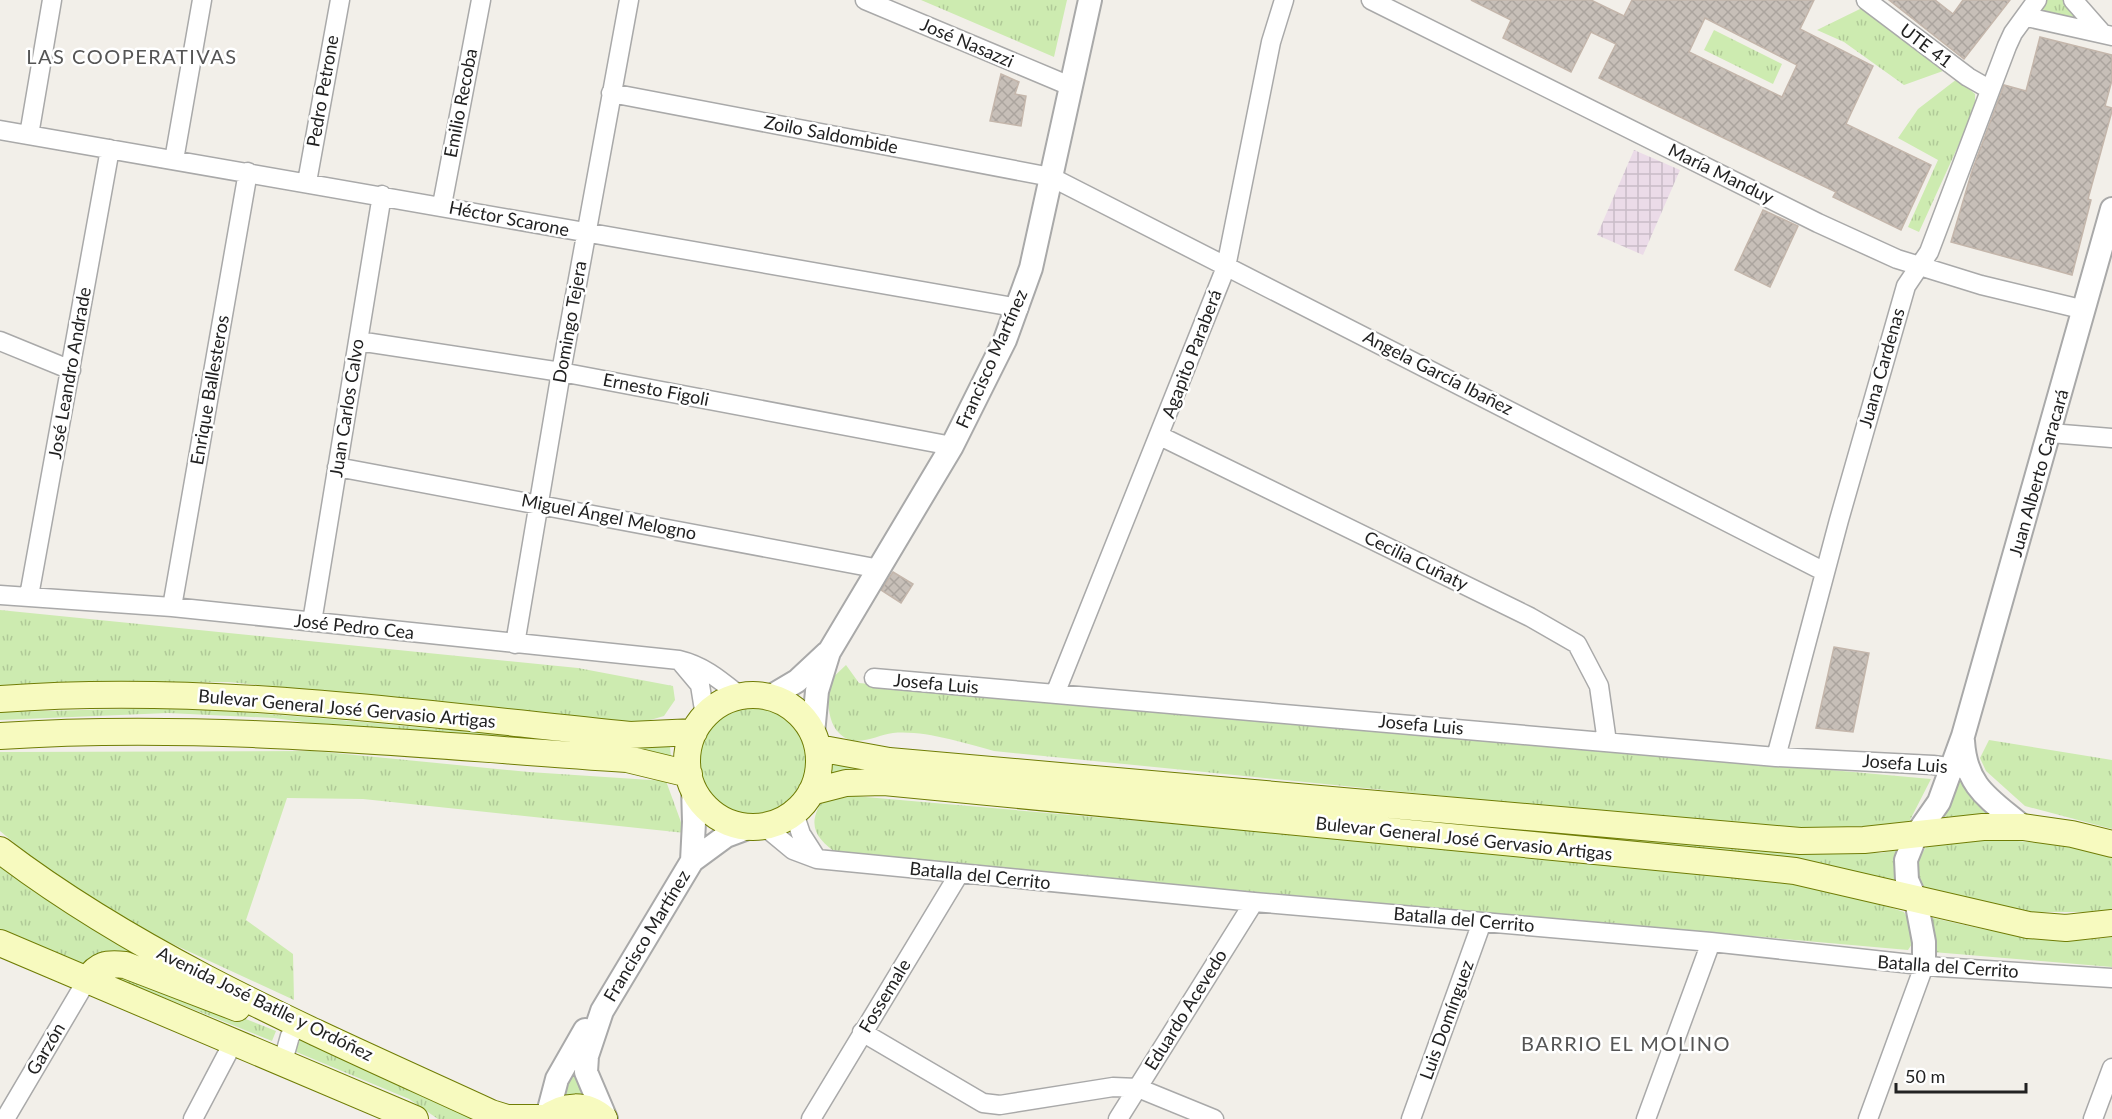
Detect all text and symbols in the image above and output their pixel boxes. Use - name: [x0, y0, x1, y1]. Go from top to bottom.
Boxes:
- street label: José Nasazzi: [917, 13, 1017, 72]
- street label: UTE 41: [1896, 18, 1957, 72]
- street label: Pedro Petrone: [301, 33, 343, 148]
- district label: LAS COOPERATIVAS: [26, 44, 238, 68]
- street label: Emilio Recoba: [439, 46, 481, 159]
- street label: Zoilo Saldombide: [762, 110, 900, 158]
- street label: María Manduy: [1665, 138, 1778, 208]
- street label: Héctor Scarone: [447, 196, 571, 240]
- street label: Domingo Tejera: [547, 259, 591, 385]
- street label: José Leandro Andrade: [43, 285, 95, 460]
- street label: Francisco Martínez: [951, 286, 1032, 431]
- street label: Agapito Paraberá: [1156, 286, 1226, 421]
- street label: Juana Cardenas: [1853, 305, 1909, 430]
- street label: Enrique Ballesteros: [185, 313, 233, 466]
- street label: Angela García Ibañez: [1360, 325, 1517, 419]
- street label: Juan Carlos Calvo: [324, 337, 368, 479]
- street label: Ernesto Figoli: [601, 368, 711, 410]
- street label: Juan Alberto Caracará: [2004, 386, 2073, 559]
- street label: Miguel Ángel Melogno: [520, 488, 699, 544]
- street label: Cecilia Cuñaty: [1361, 525, 1473, 595]
- street label: José Pedro Cea: [293, 609, 415, 643]
- street label: Josefa Luis: [893, 668, 980, 698]
- street label: Bulevar General José Gervasio Artigas: [198, 684, 497, 732]
- street label: Josefa Luis: [1378, 709, 1465, 739]
- street label: Josefa Luis: [1862, 749, 1949, 777]
- street label: Bulevar General José Gervasio Artigas: [1315, 811, 1614, 865]
- street label: Batalla del Cerrito: [909, 857, 1052, 893]
- street label: Francisco Martínez: [598, 866, 694, 1005]
- street label: Batalla del Cerrito: [1393, 902, 1536, 936]
- street label: Avenida José Batlle y Ordóñez: [154, 941, 377, 1065]
- street label: Eduardo Acevedo: [1139, 945, 1231, 1074]
- street label: Batalla del Cerrito: [1877, 950, 2019, 982]
- street label: Fossemale: [854, 955, 915, 1036]
- street label: Luis Domínguez: [1414, 957, 1478, 1082]
- street label: Garzón: [21, 1018, 69, 1078]
- district label: BARRIO EL MOLINO: [1521, 1031, 1731, 1055]
- scale bar: [1896, 1056, 2026, 1094]
- text: 50 m: [1905, 1065, 1945, 1087]

